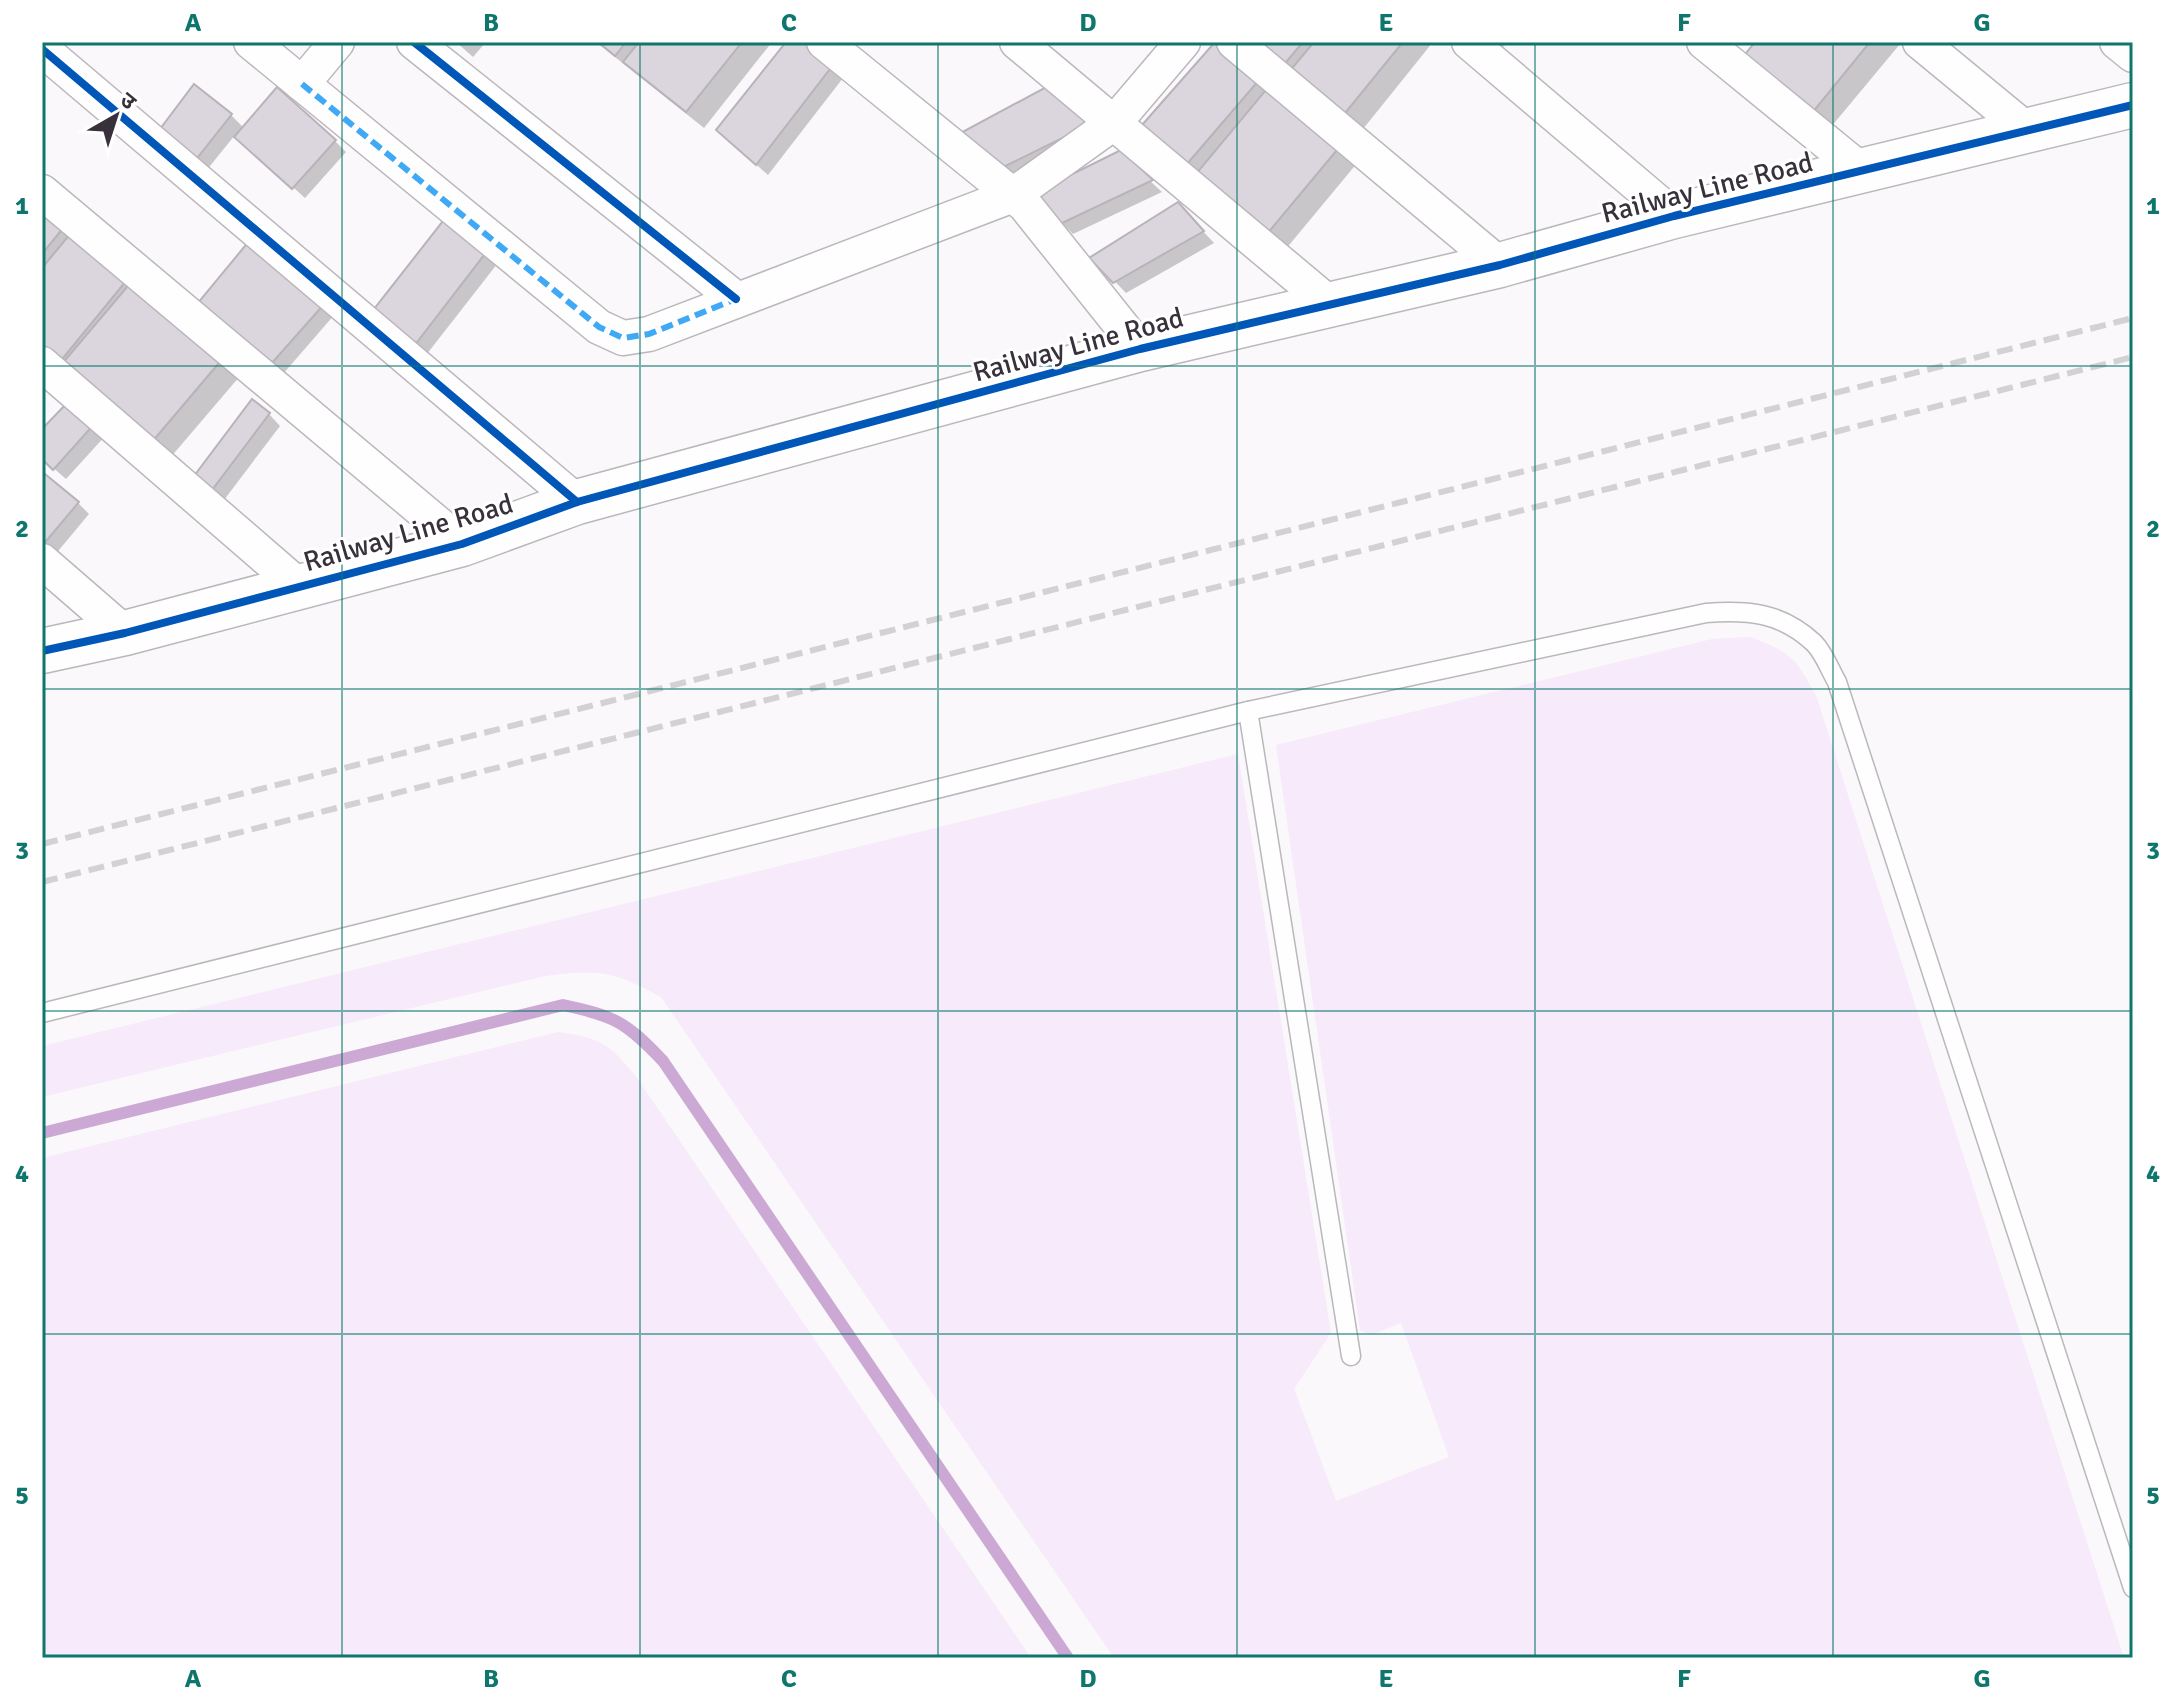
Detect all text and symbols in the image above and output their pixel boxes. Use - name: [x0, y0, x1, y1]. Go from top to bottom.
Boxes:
- text: A: [185, 7, 202, 39]
- text: B: [483, 7, 499, 39]
- text: C: [781, 7, 797, 39]
- text: D: [1079, 7, 1097, 39]
- text: E: [1379, 7, 1393, 39]
- text: F: [1677, 7, 1691, 39]
- text: G: [1973, 7, 1991, 39]
- north arrow: [76, 76, 156, 156]
- text: उ: [115, 86, 143, 116]
- street label: Railway Line Road: [1598, 145, 1816, 231]
- text: 1: [15, 190, 29, 222]
- text: 1: [2146, 190, 2160, 222]
- street label: Railway Line Road: [969, 301, 1187, 389]
- street label: Railway Line Road: [299, 487, 517, 579]
- text: 2: [15, 513, 29, 545]
- text: 2: [2146, 513, 2160, 545]
- text: 3: [15, 835, 29, 867]
- text: 3: [2146, 835, 2160, 867]
- text: 4: [15, 1158, 29, 1190]
- text: 4: [2146, 1158, 2160, 1190]
- text: 5: [15, 1480, 29, 1512]
- text: 5: [2146, 1480, 2160, 1512]
- text: A: [185, 1663, 202, 1695]
- text: B: [483, 1663, 499, 1695]
- text: C: [781, 1663, 797, 1695]
- text: D: [1079, 1663, 1097, 1695]
- text: E: [1379, 1663, 1393, 1695]
- text: F: [1677, 1663, 1691, 1695]
- text: G: [1973, 1663, 1991, 1695]

